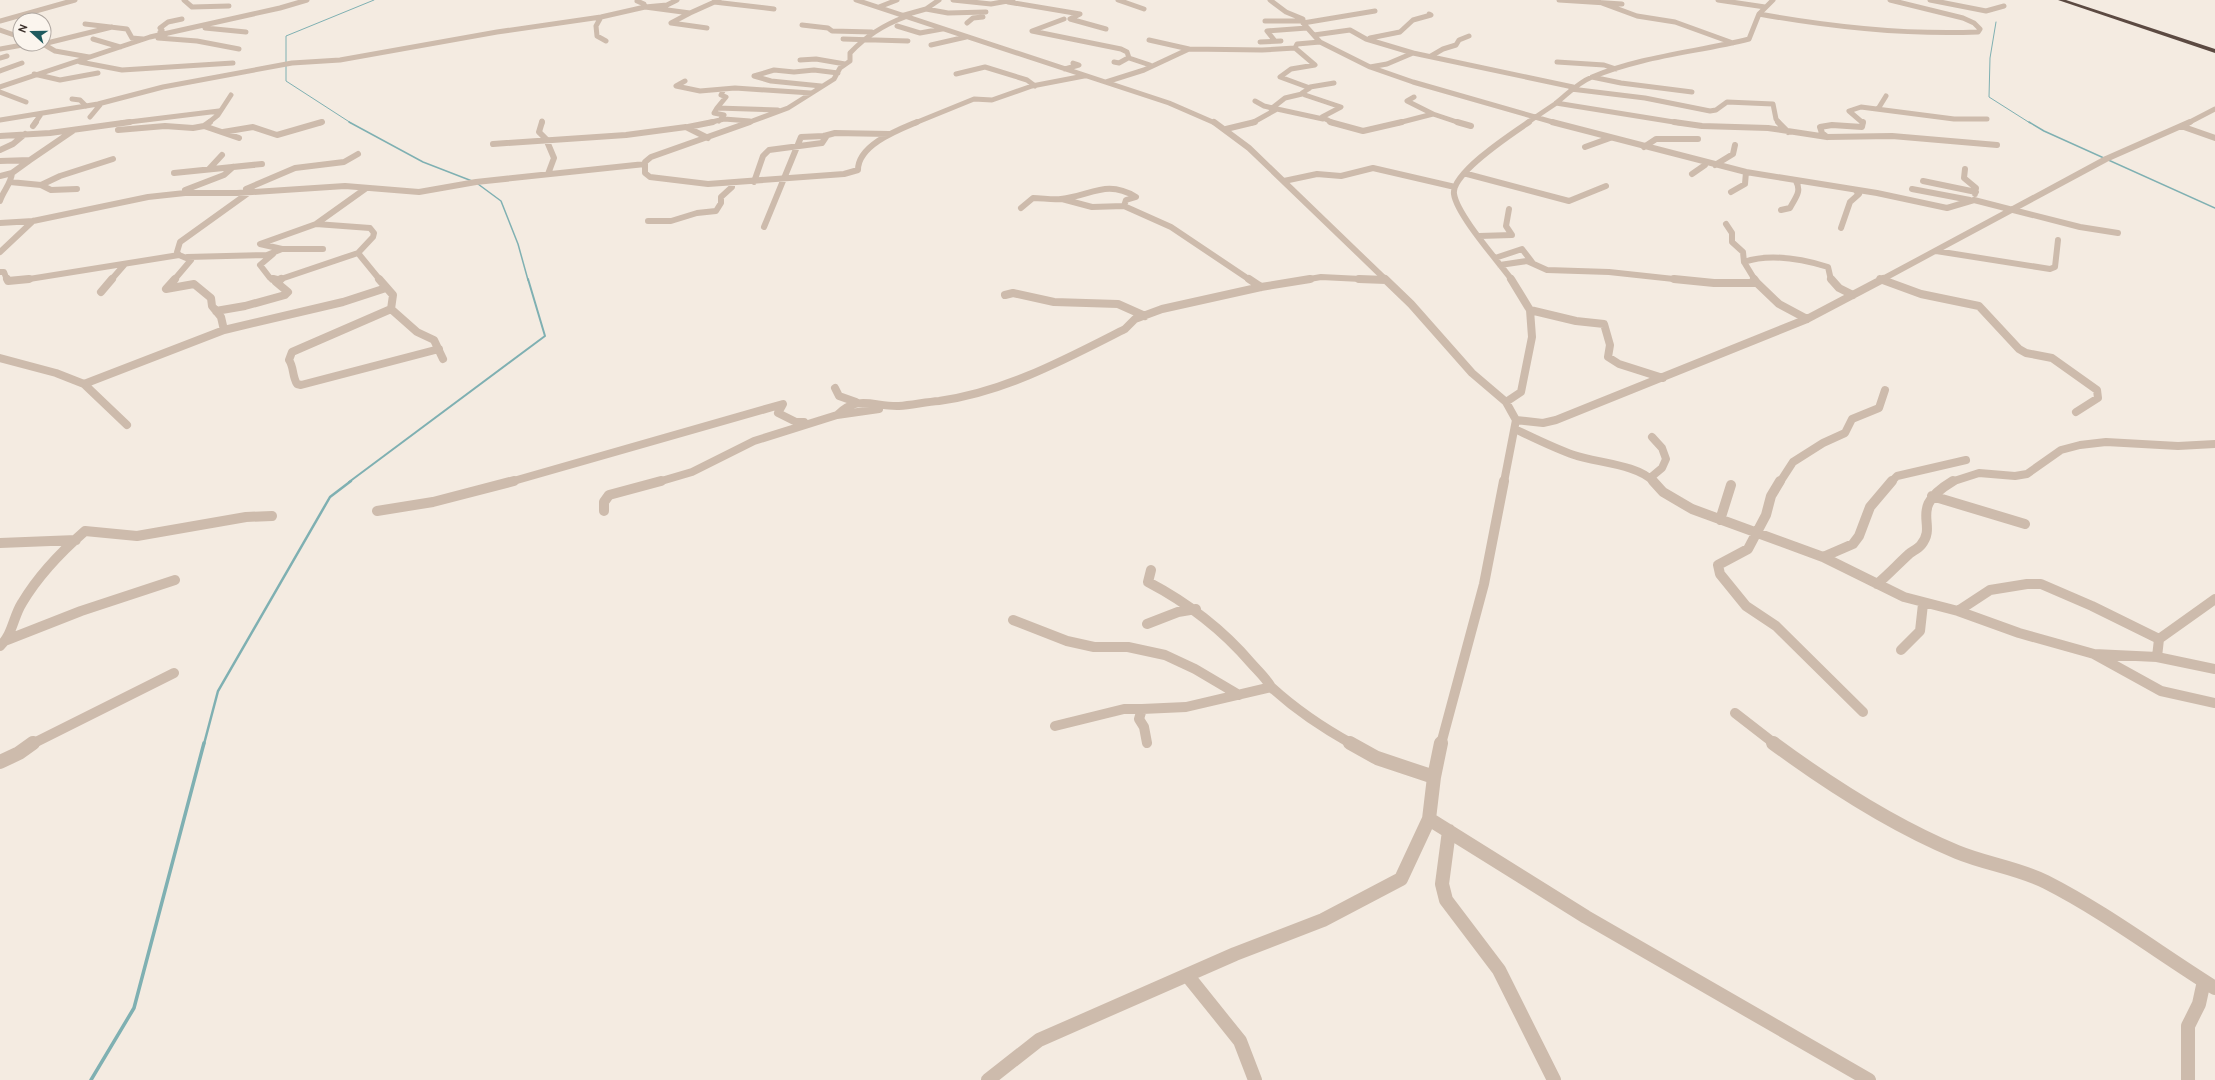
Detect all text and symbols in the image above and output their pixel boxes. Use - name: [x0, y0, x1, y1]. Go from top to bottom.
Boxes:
- north arrow: [12, 12, 52, 52]
- text: N: [15, 22, 31, 35]

